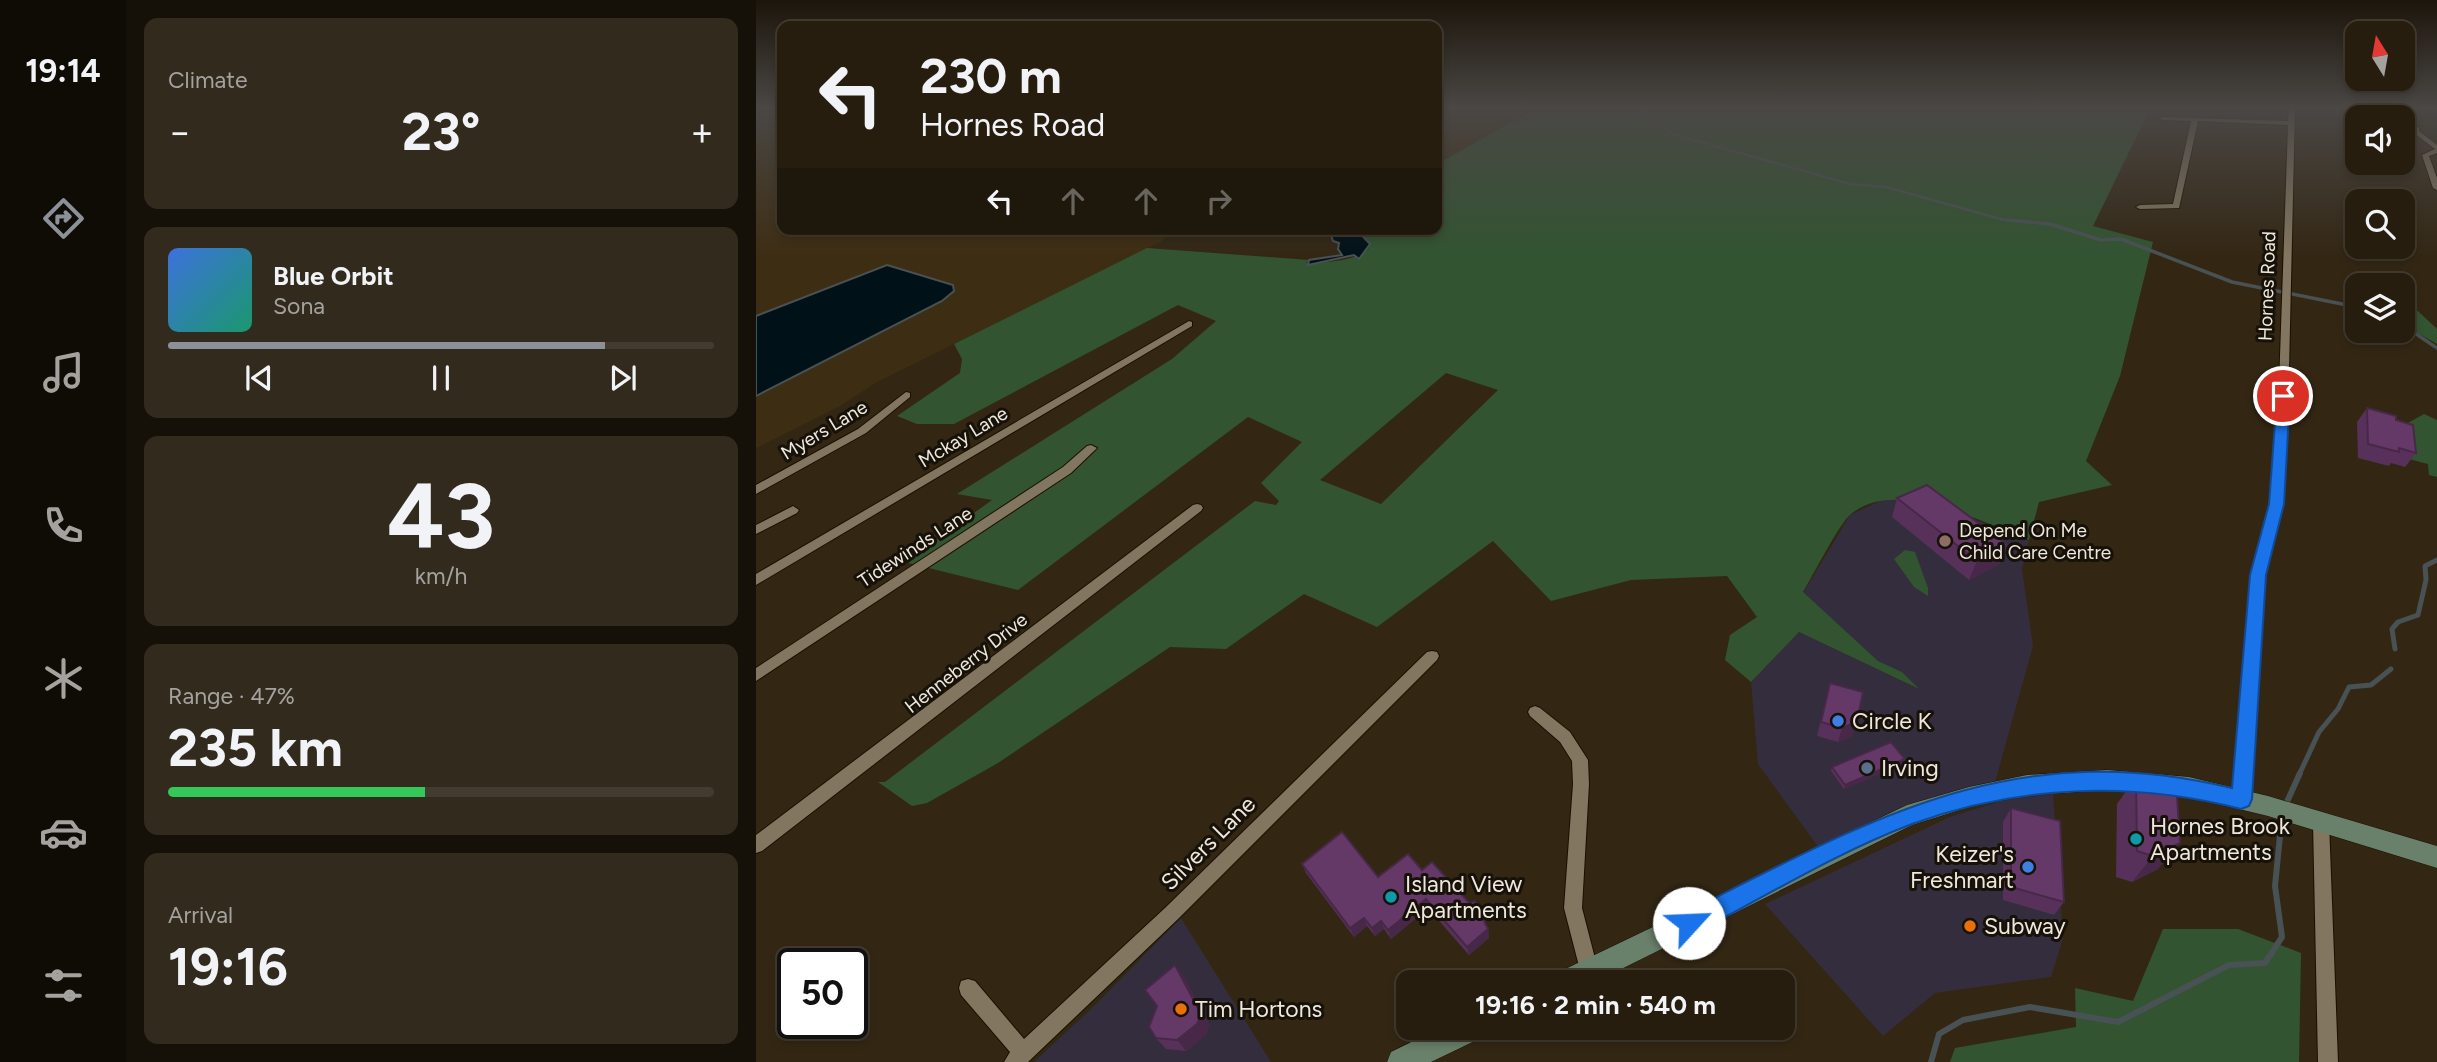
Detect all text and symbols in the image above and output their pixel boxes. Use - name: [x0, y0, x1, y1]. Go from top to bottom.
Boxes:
- north arrow: [2345, 21, 2415, 91]
- map controls: [2345, 21, 2415, 343]
- text: 230 m: [920, 46, 1062, 105]
- icon: left: [805, 49, 896, 140]
- text: 19:14: [25, 52, 101, 90]
- text: Climate: [168, 66, 247, 94]
- text: 23°: [402, 101, 480, 163]
- button: sound: [2345, 105, 2415, 175]
- text: Hornes Road: [920, 106, 1105, 144]
- text: −: [168, 109, 192, 155]
- text: +: [690, 109, 714, 155]
- icon: left: [981, 182, 1019, 220]
- icon: ahead: [1054, 182, 1092, 220]
- icon: ahead: [1127, 182, 1165, 220]
- icon: right: [1200, 182, 1238, 220]
- button: search: [2345, 189, 2415, 259]
- icon: directions: [39, 194, 88, 243]
- street label: Hornes Road: [2254, 231, 2280, 341]
- text: Blue Orbit: [273, 260, 394, 292]
- button: layers: [2345, 273, 2415, 343]
- text: Sona: [273, 292, 325, 320]
- icon: music: [39, 348, 88, 397]
- icon: previous: [240, 359, 278, 397]
- icon: pause: [422, 359, 460, 397]
- icon: next: [604, 359, 642, 397]
- pin: [2253, 366, 2313, 426]
- icon: arrive: [2264, 377, 2302, 415]
- street label: Myers Lane: [777, 395, 871, 465]
- street label: Mckay Lane: [914, 401, 1012, 473]
- text: 43: [387, 462, 495, 571]
- icon: phone: [39, 501, 88, 550]
- street label: Tidewinds Lane: [854, 502, 976, 592]
- place label: Depend On Me Child Care Centre: [1959, 519, 2111, 564]
- marker: Depend On Me Child Care Centre: [1937, 533, 1953, 549]
- text: km/h: [415, 562, 467, 590]
- street label: Henneberry Drive: [900, 608, 1032, 718]
- icon: climate: [39, 654, 88, 703]
- text: Range · 47%: [168, 682, 295, 710]
- place label: Circle K: [1852, 707, 1931, 735]
- marker: Circle K: [1830, 713, 1846, 729]
- text: 235 km: [168, 717, 343, 779]
- place label: Irving: [1881, 754, 1939, 782]
- marker: Irving: [1859, 760, 1875, 776]
- street label: Silvers Lane: [1155, 790, 1261, 896]
- icon: car: [39, 808, 88, 857]
- place label: Hornes Brook Apartments: [2150, 812, 2291, 866]
- marker: Hornes Brook Apartments: [2128, 831, 2144, 847]
- place label: Keizer's Freshmart: [1910, 840, 2014, 894]
- marker: Keizer's Freshmart: [2020, 859, 2036, 875]
- place label: Island View Apartments: [1405, 870, 1527, 924]
- position arrow: [1652, 886, 1726, 960]
- marker: Island View Apartments: [1383, 889, 1399, 905]
- text: Arrival: [168, 901, 233, 929]
- place label: Subway: [1984, 912, 2066, 940]
- marker: Subway: [1962, 918, 1978, 934]
- text: 19:16: [168, 936, 288, 998]
- speed limit sign: 50: [777, 948, 868, 1039]
- icon: filters: [39, 961, 88, 1010]
- text: 19:16 · 2 min · 540 m: [1475, 989, 1716, 1021]
- place label: Tim Hortons: [1195, 995, 1322, 1023]
- marker: Tim Hortons: [1173, 1001, 1189, 1017]

